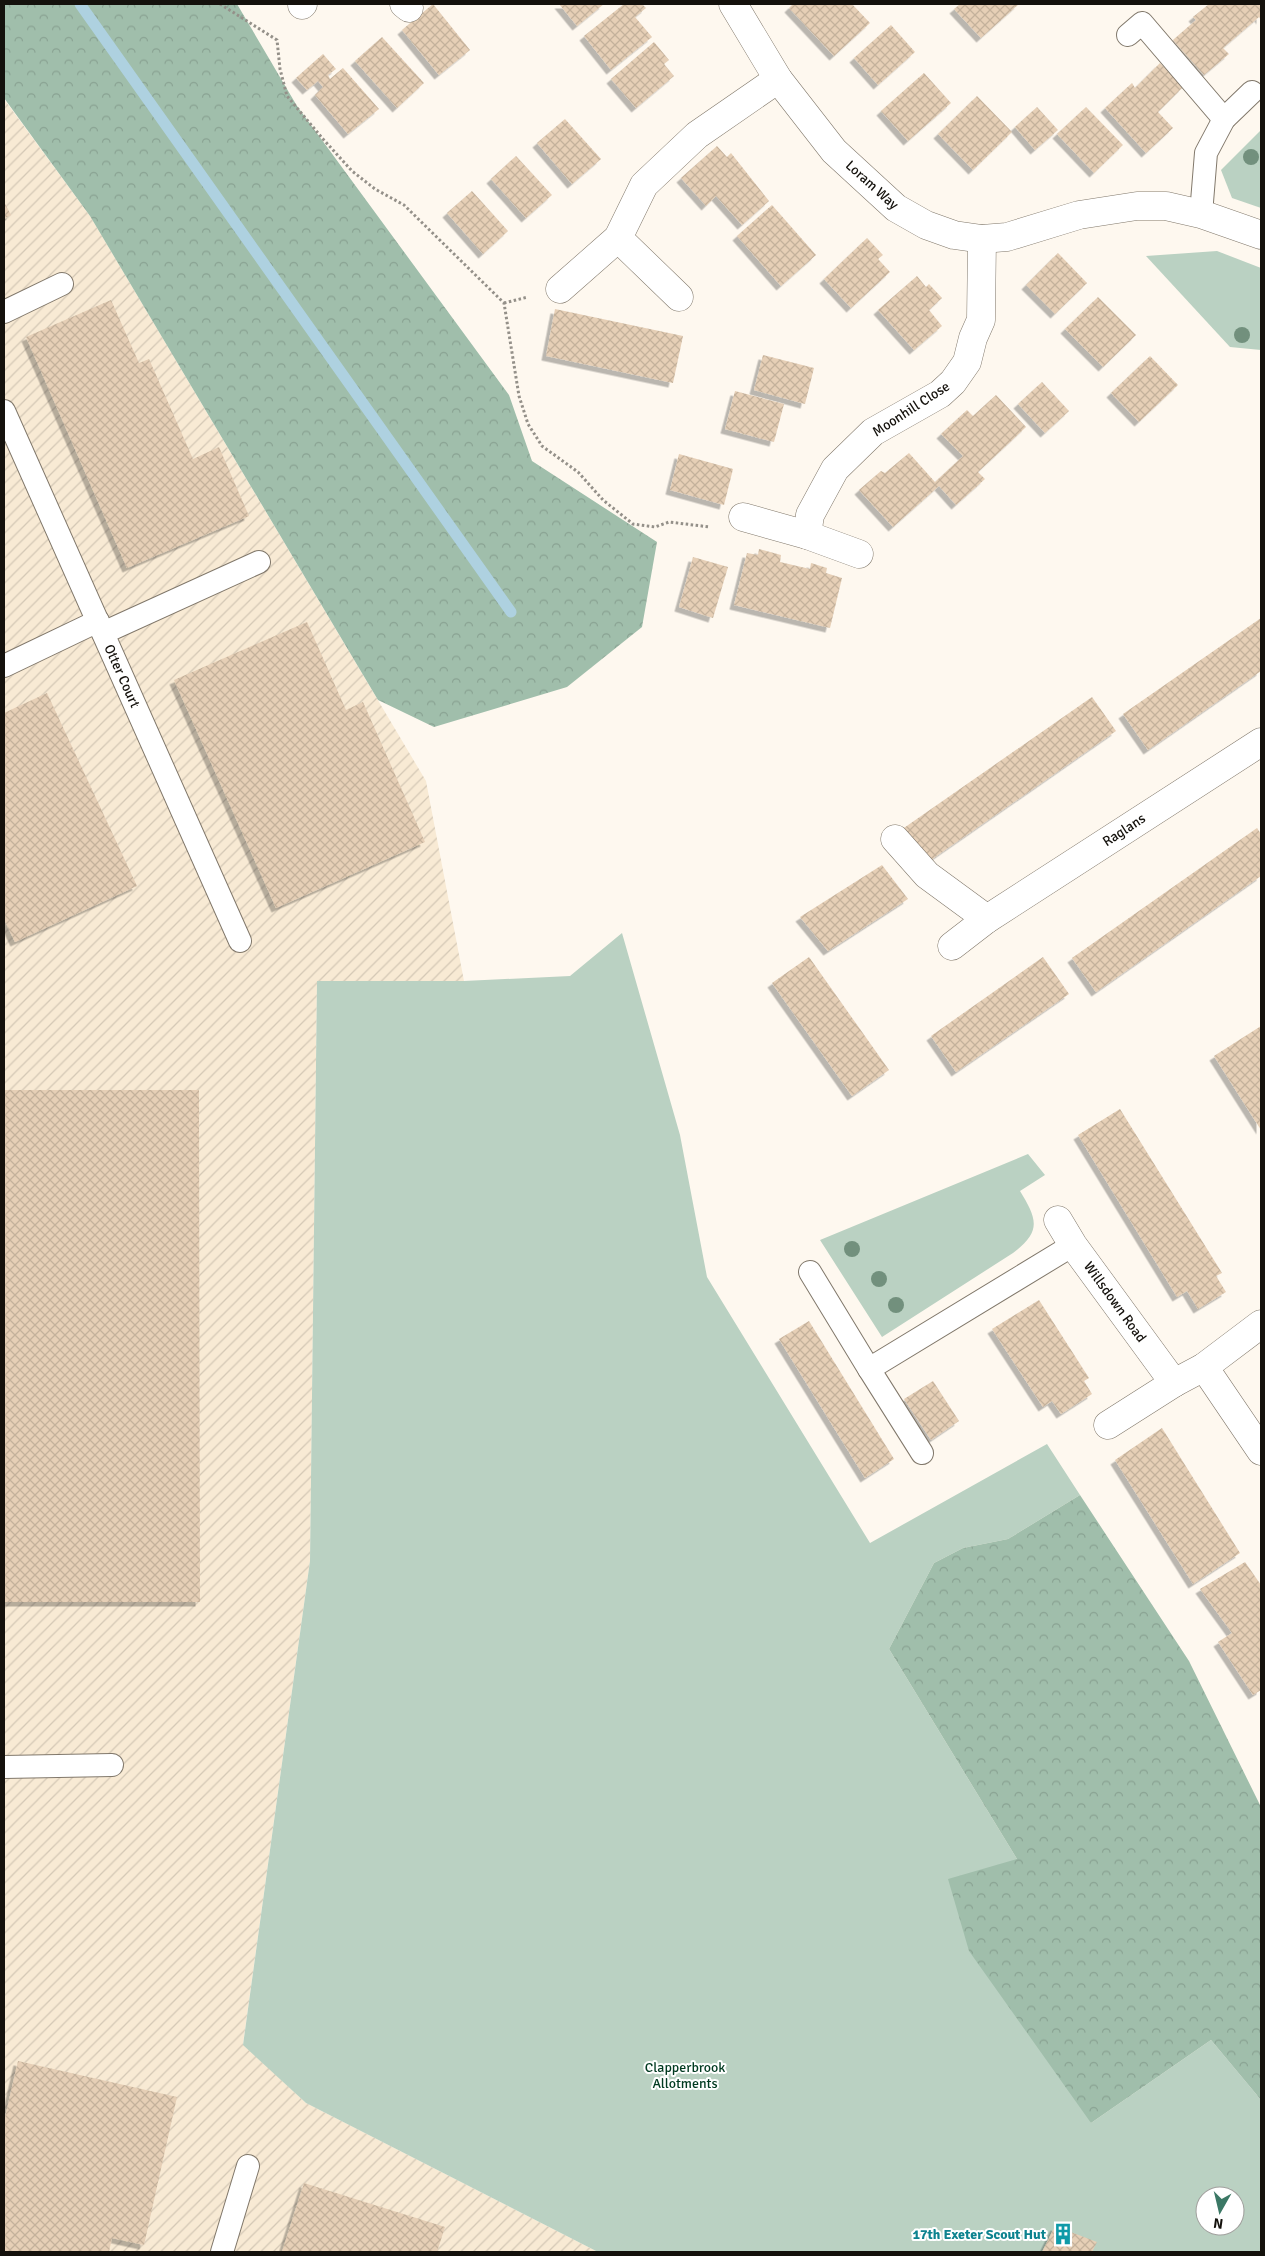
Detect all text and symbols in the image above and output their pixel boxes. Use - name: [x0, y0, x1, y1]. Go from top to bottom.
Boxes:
- street label: Loram Way: [842, 157, 902, 214]
- street label: Moonhill Close: [869, 378, 953, 440]
- street label: Otter Court: [100, 642, 144, 710]
- street label: Raglans: [1099, 810, 1149, 850]
- street label: Willsdown Road: [1080, 1258, 1150, 1346]
- park label: Clapperbrook Allotments: [645, 2059, 725, 2092]
- north arrow: [1195, 2186, 1245, 2236]
- text: N: [1212, 2214, 1224, 2232]
- building icon: 17th Exeter Scout Hut: [1050, 2221, 1076, 2247]
- place label: 17th Exeter Scout Hut: [912, 2226, 1047, 2243]

